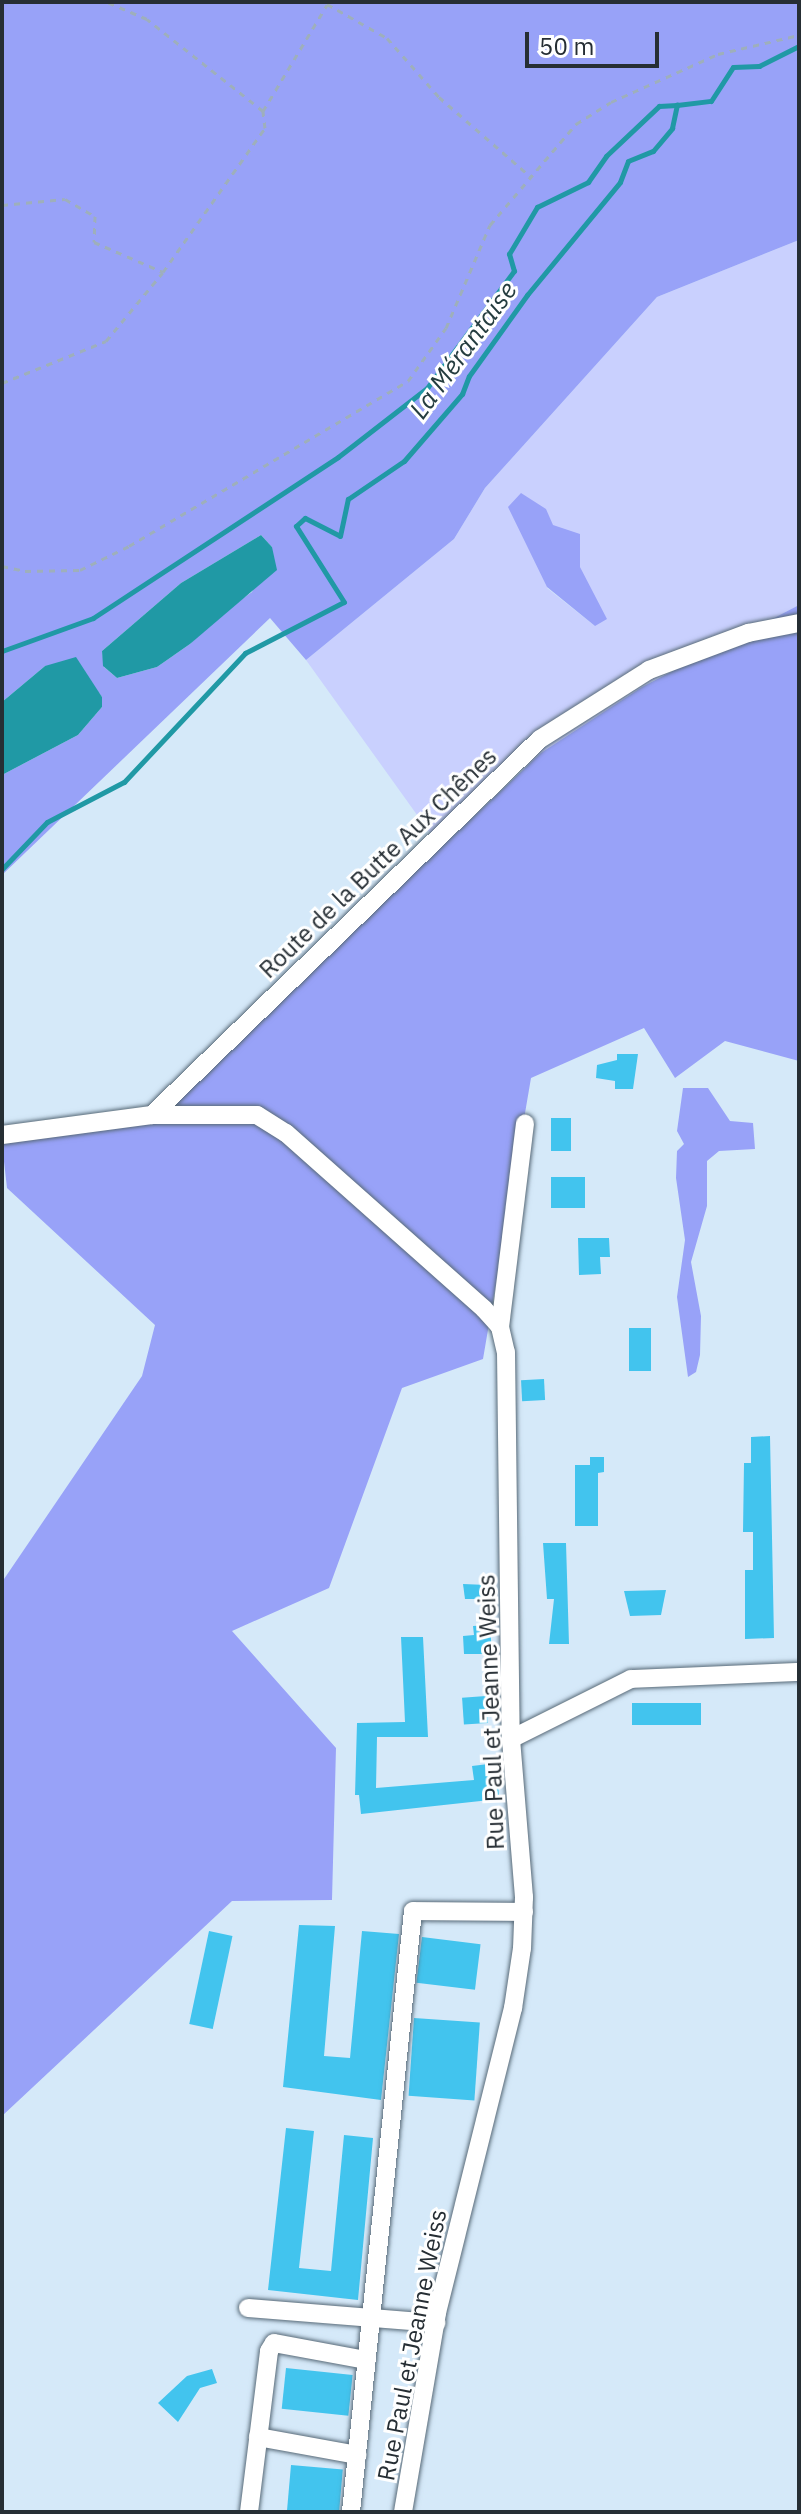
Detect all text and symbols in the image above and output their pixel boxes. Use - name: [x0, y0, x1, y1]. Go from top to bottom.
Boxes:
- scale bar: [529, 16, 663, 66]
- text: 50 m: [539, 30, 594, 62]
- water label: La Mérantaise: [403, 275, 523, 425]
- street label: Route de la Butte Aux Chênes: [253, 742, 503, 984]
- street label: Rue Paul et Jeanne Weiss: [472, 1574, 510, 1850]
- street label: Rue Paul et Jeanne Weiss: [372, 2207, 452, 2483]

